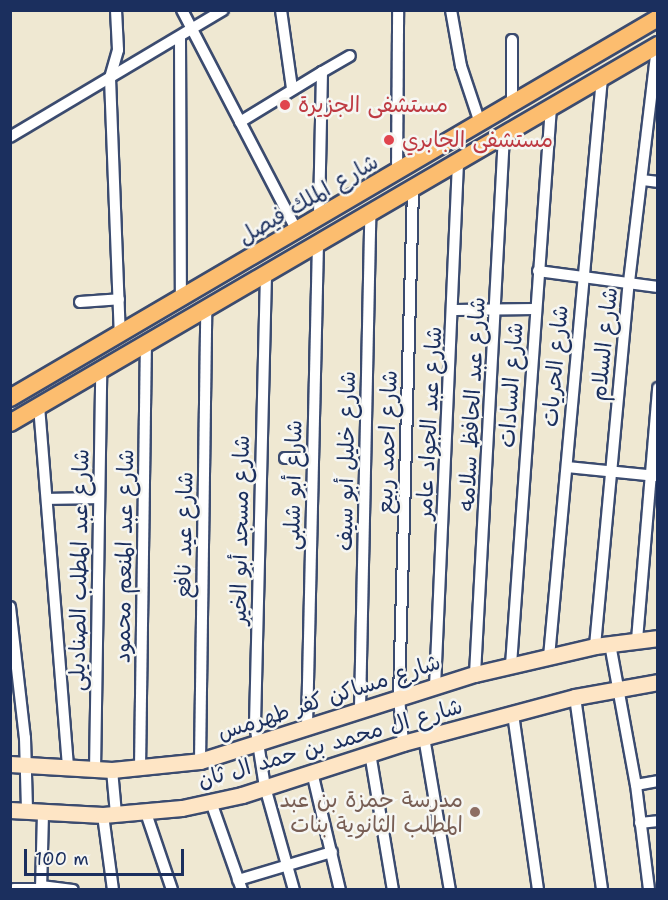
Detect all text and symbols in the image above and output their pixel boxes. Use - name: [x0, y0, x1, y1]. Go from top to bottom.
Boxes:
- place label: مستشفى الجزيرة: [298, 92, 448, 118]
- marker: مستشفى الجزيرة: [276, 96, 294, 114]
- place label: مستشفى الجابري: [402, 127, 553, 153]
- marker: مستشفى الجابري: [380, 131, 398, 149]
- street label: شارع الملك فيصل: [233, 148, 383, 250]
- street label: شارع السلام: [585, 286, 623, 402]
- street label: شارع عبد الحافظ سلامه: [453, 296, 491, 512]
- street label: شارع الحريات: [537, 304, 573, 428]
- street label: شارع السادات: [493, 321, 529, 449]
- street label: شارع عبد الجواد عامر: [411, 326, 447, 520]
- street label: شارع احمد ربيع: [371, 370, 403, 514]
- street label: شارع خليل أبو سيف: [331, 371, 361, 551]
- street label: شارع أبو شلبى: [279, 420, 307, 550]
- street label: شارع مسجد أبو الخير: [225, 435, 255, 625]
- street label: شارع عبد المطلب الصناديلى: [64, 449, 94, 691]
- street label: شارع عبد المنعم محمود: [109, 449, 139, 663]
- street label: شارع عيد نافع: [170, 471, 198, 599]
- street label: شارع مساكن كفر طهرمس: [214, 648, 444, 746]
- street label: شارع ال محمد بن حمد ال ثان: [195, 693, 465, 793]
- place label: مدرسة حمزة بن عبد المطلب الثانوية بنات: [279, 786, 463, 837]
- marker: مدرسة حمزة بن عبد المطلب الثانوية بنات: [468, 805, 482, 819]
- scale bar: [27, 837, 188, 875]
- text: 100 m: [35, 847, 89, 871]

